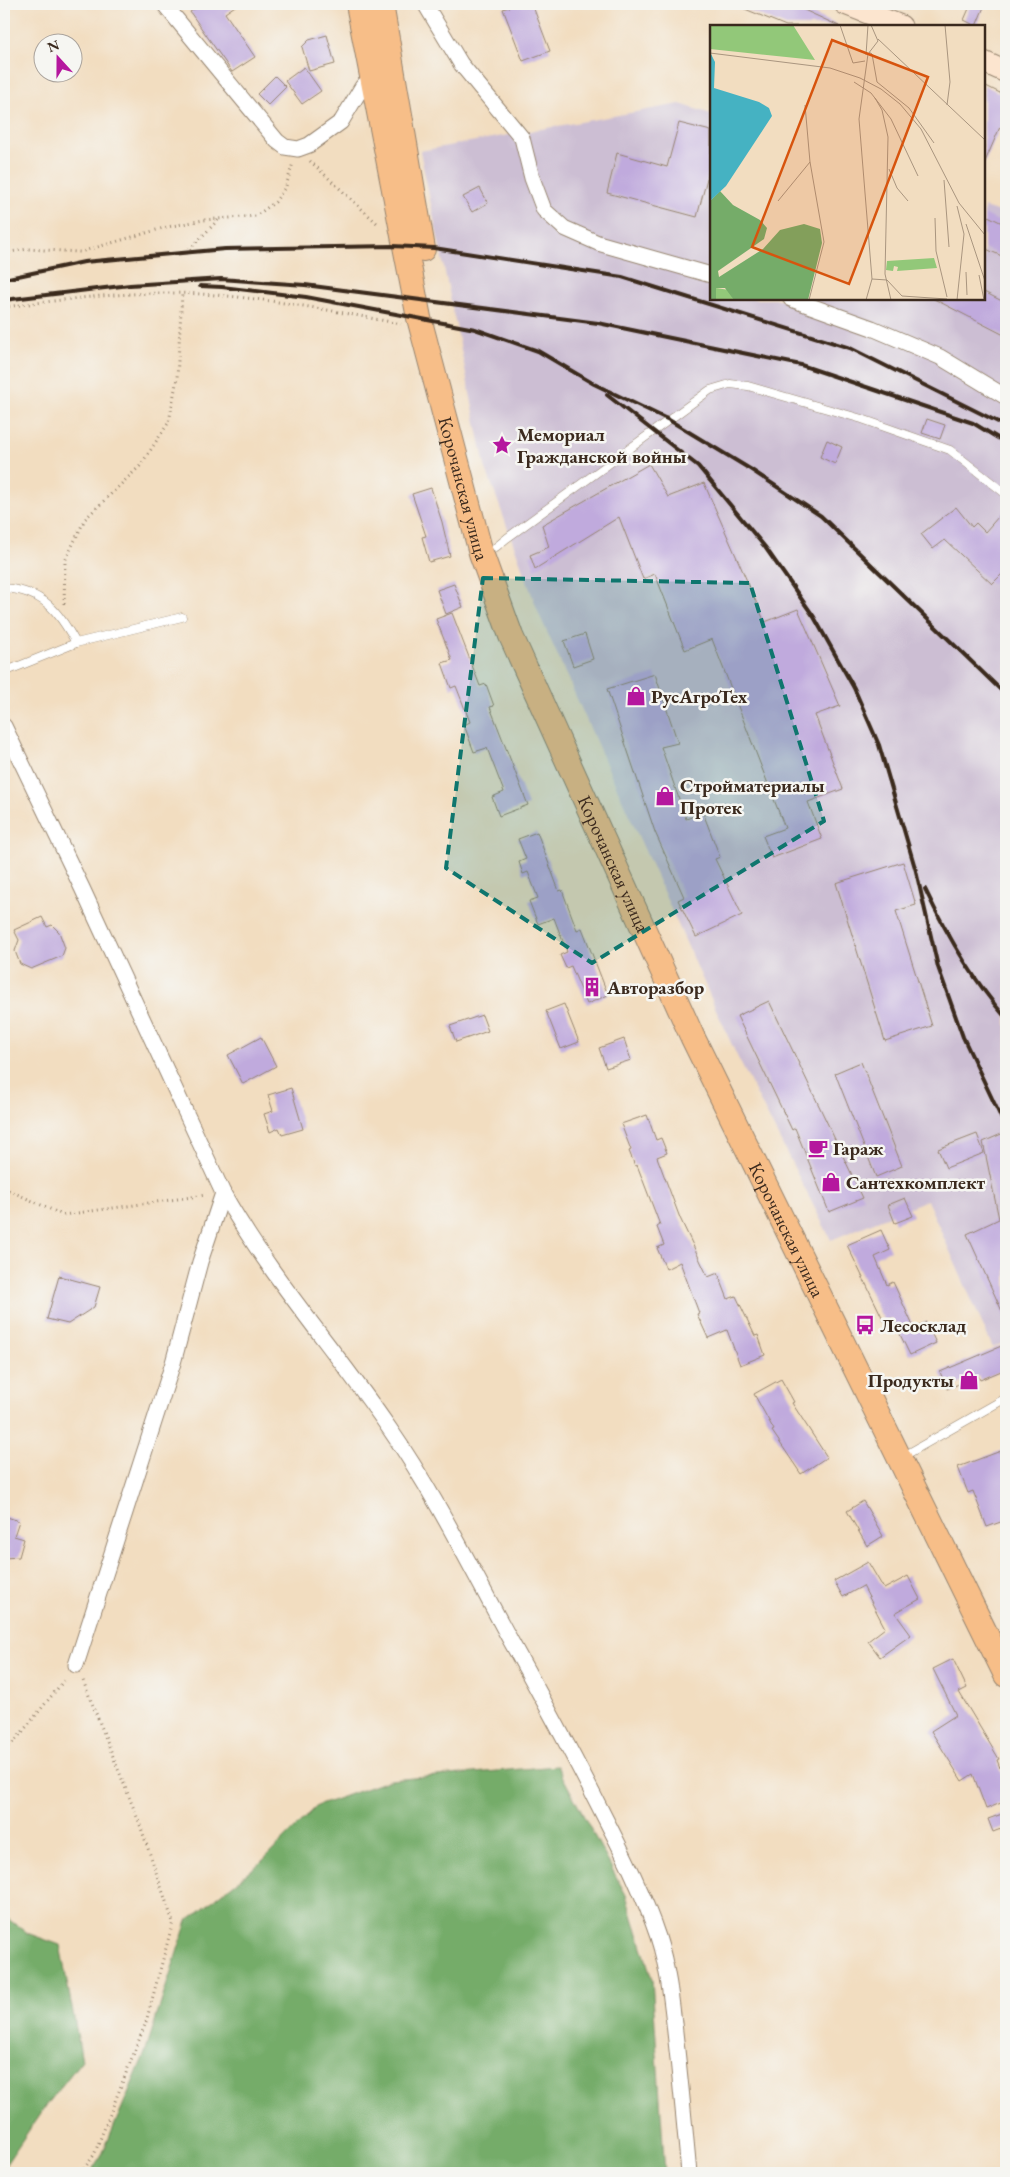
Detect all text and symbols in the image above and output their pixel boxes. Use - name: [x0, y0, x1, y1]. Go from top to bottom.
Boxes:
- inset map: [710, 25, 985, 300]
- north arrow: [32, 32, 82, 82]
- text: N: [45, 35, 62, 56]
- street label: Корочанская улица: [433, 414, 495, 564]
- place label: Мемориал Гражданской войны: [517, 422, 687, 469]
- place icon: Мемориал Гражданской войны: [491, 434, 513, 456]
- place label: РусАгроТех: [651, 684, 748, 709]
- shop icon: РусАгроТех: [625, 685, 647, 707]
- place label: Стройматериалы Протек: [680, 773, 825, 820]
- shop icon: Стройматериалы Протек: [654, 785, 676, 807]
- street label: Корочанская улица: [572, 791, 655, 937]
- place label: Авторазбор: [606, 975, 705, 1000]
- building icon: Авторазбор: [581, 976, 603, 998]
- place label: Гараж: [833, 1136, 884, 1161]
- cafe icon: Гараж: [807, 1137, 829, 1159]
- street label: Корочанская улица: [743, 1158, 831, 1302]
- place label: Сантехкомплект: [846, 1170, 986, 1195]
- shop icon: Сантехкомплект: [820, 1171, 842, 1193]
- place label: Лесосклад: [880, 1313, 966, 1338]
- bus stop icon: Лесосклад: [854, 1314, 876, 1336]
- place label: Продукты: [868, 1368, 954, 1393]
- shop icon: Продукты: [958, 1369, 980, 1391]

